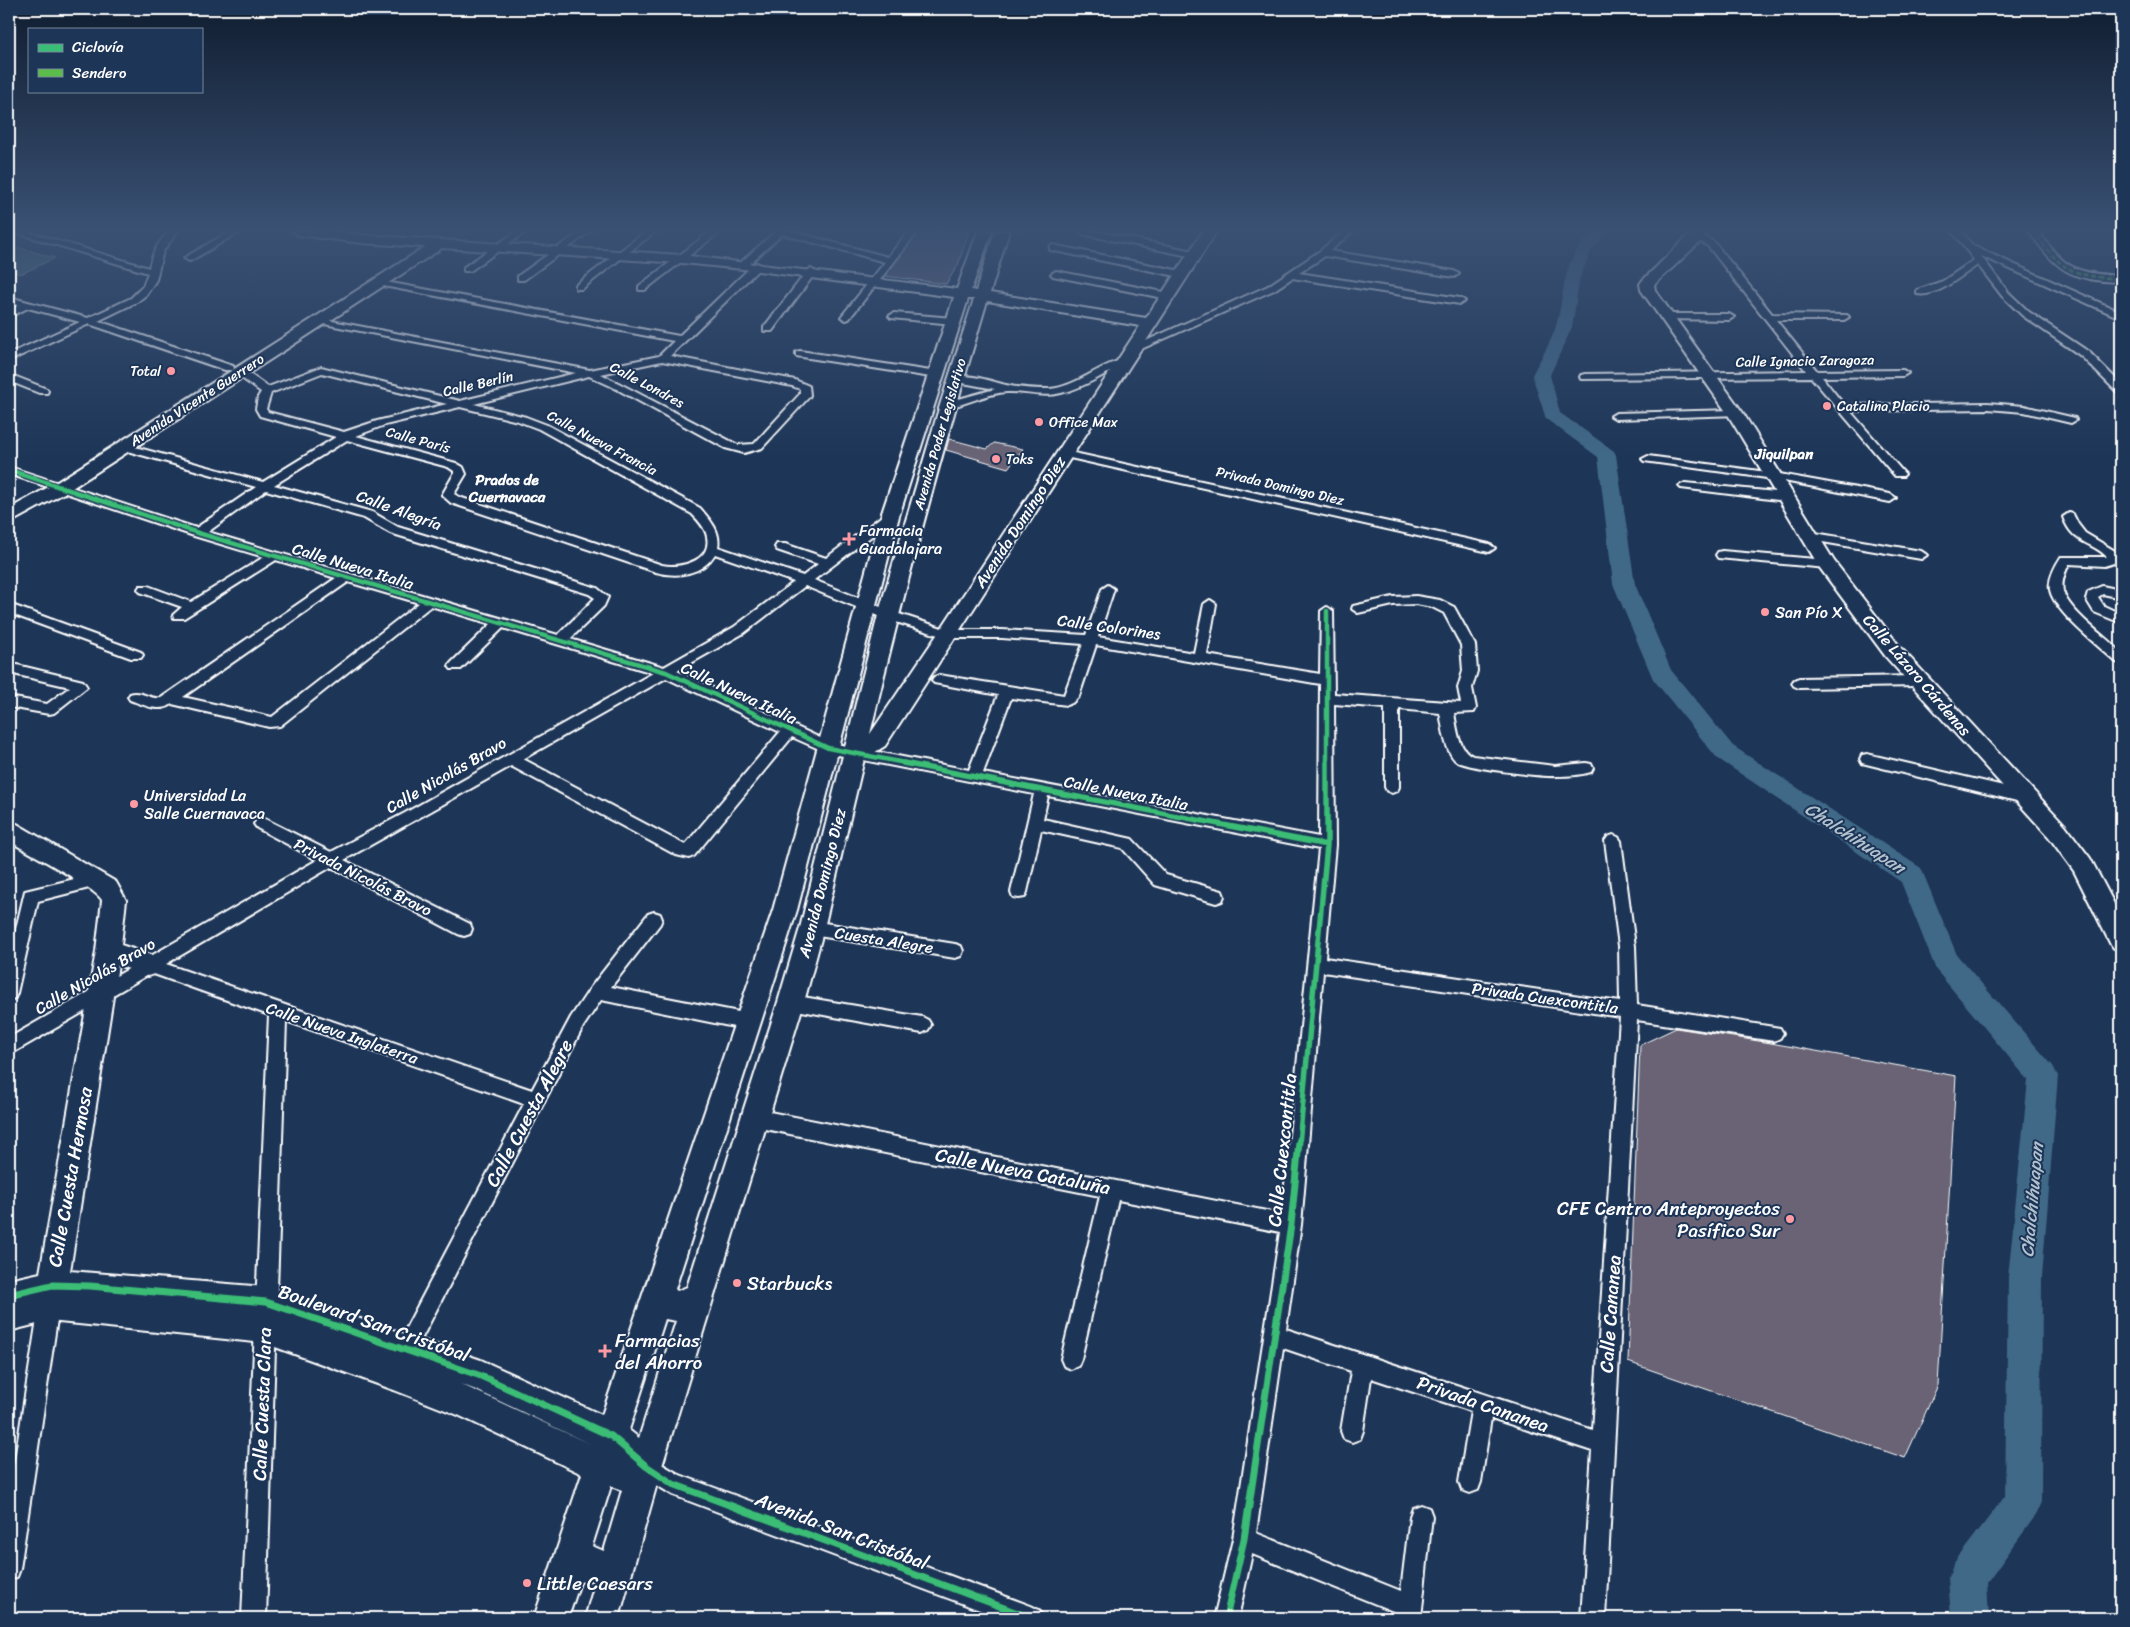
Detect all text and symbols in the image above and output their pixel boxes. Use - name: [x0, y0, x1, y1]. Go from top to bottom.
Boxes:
- legend: [28, 28, 202, 92]
- text: Ciclovía: [72, 34, 124, 60]
- text: Sendero: [72, 60, 127, 86]
- street label: Avenida Vicente Guerrero: [124, 347, 270, 454]
- street label: Calle Ignacio Zaragoza: [1735, 347, 1875, 375]
- street label: Calle Londres: [605, 355, 689, 415]
- street label: Avenida Poder Legislativo: [906, 355, 974, 514]
- place label: Total: [130, 359, 162, 384]
- street label: Calle Berlín: [440, 364, 516, 404]
- marker: Total: [165, 365, 177, 377]
- place label: Catalina Placio: [1837, 394, 1930, 419]
- marker: Catalina Placio: [1821, 400, 1833, 412]
- street label: Calle Nueva Francia: [542, 403, 663, 483]
- place label: Office Max: [1049, 410, 1119, 435]
- marker: Office Max: [1033, 416, 1045, 428]
- street label: Calle París: [383, 419, 454, 461]
- district label: Jiquilpan: [1754, 441, 1814, 467]
- place label: Toks: [1006, 447, 1034, 472]
- street label: Avenida Domingo Diez: [966, 450, 1074, 595]
- marker: Toks: [990, 453, 1002, 465]
- street label: Privada Domingo Diez: [1213, 459, 1347, 513]
- district label: Prados de Cuernavaca: [468, 467, 546, 510]
- street label: Calle Alegría: [352, 481, 446, 539]
- place label: Farmacia Guadalajara: [859, 516, 942, 563]
- marker: Farmacia Guadalajara: [843, 533, 855, 545]
- street label: Calle Nueva Italia: [289, 534, 418, 599]
- place label: San Pío X: [1775, 598, 1843, 627]
- street label: Calle Colorines: [1055, 605, 1163, 649]
- marker: San Pío X: [1759, 606, 1771, 618]
- street label: Calle Lázaro Cárdenas: [1855, 607, 1979, 743]
- street label: Calle Nueva Italia: [676, 653, 803, 733]
- street label: Calle Nicolás Bravo: [380, 729, 512, 821]
- street label: Calle Nueva Italia: [1062, 767, 1191, 819]
- place label: Universidad La Salle Cuernavaca: [144, 781, 265, 828]
- water label: Chalchihuapan: [1798, 793, 1914, 884]
- marker: Universidad La Salle Cuernavaca: [128, 798, 140, 810]
- street label: Avenida Domingo Diez: [789, 805, 855, 962]
- street label: Privada Nicolás Bravo: [289, 830, 437, 924]
- street label: Cuesta Alegre: [833, 918, 935, 962]
- street label: Calle Nicolás Bravo: [29, 930, 161, 1022]
- street label: Privada Cuexcontitla: [1470, 973, 1621, 1023]
- street label: Calle Nueva Inglaterra: [262, 993, 423, 1073]
- street label: Calle Cuesta Alegre: [476, 1033, 582, 1193]
- street label: Calle Cuexcontitla: [1258, 1071, 1307, 1228]
- street label: Calle Cuesta Hermosa: [38, 1084, 102, 1270]
- street label: Calle Nueva Cataluña: [933, 1138, 1114, 1204]
- water label: Chalchihuapan: [2011, 1139, 2053, 1258]
- place label: CFE Centro Anteproyectos Pasífico Sur: [1557, 1192, 1781, 1247]
- marker: CFE Centro Anteproyectos Pasífico Sur: [1784, 1213, 1796, 1225]
- street label: Calle Cananea: [1589, 1254, 1631, 1374]
- place label: Starbucks: [747, 1267, 832, 1300]
- street label: Boulevard San Cristóbal: [274, 1275, 475, 1371]
- marker: Starbucks: [731, 1277, 743, 1289]
- place label: Farmacias del Ahorro: [615, 1324, 702, 1379]
- street label: Calle Cuesta Clara: [243, 1326, 281, 1481]
- marker: Farmacias del Ahorro: [599, 1345, 611, 1357]
- street label: Privada Cananea: [1413, 1366, 1554, 1442]
- street label: Avenida San Cristóbal: [750, 1482, 934, 1579]
- place label: Little Caesars: [537, 1567, 653, 1600]
- marker: Little Caesars: [521, 1577, 533, 1589]

